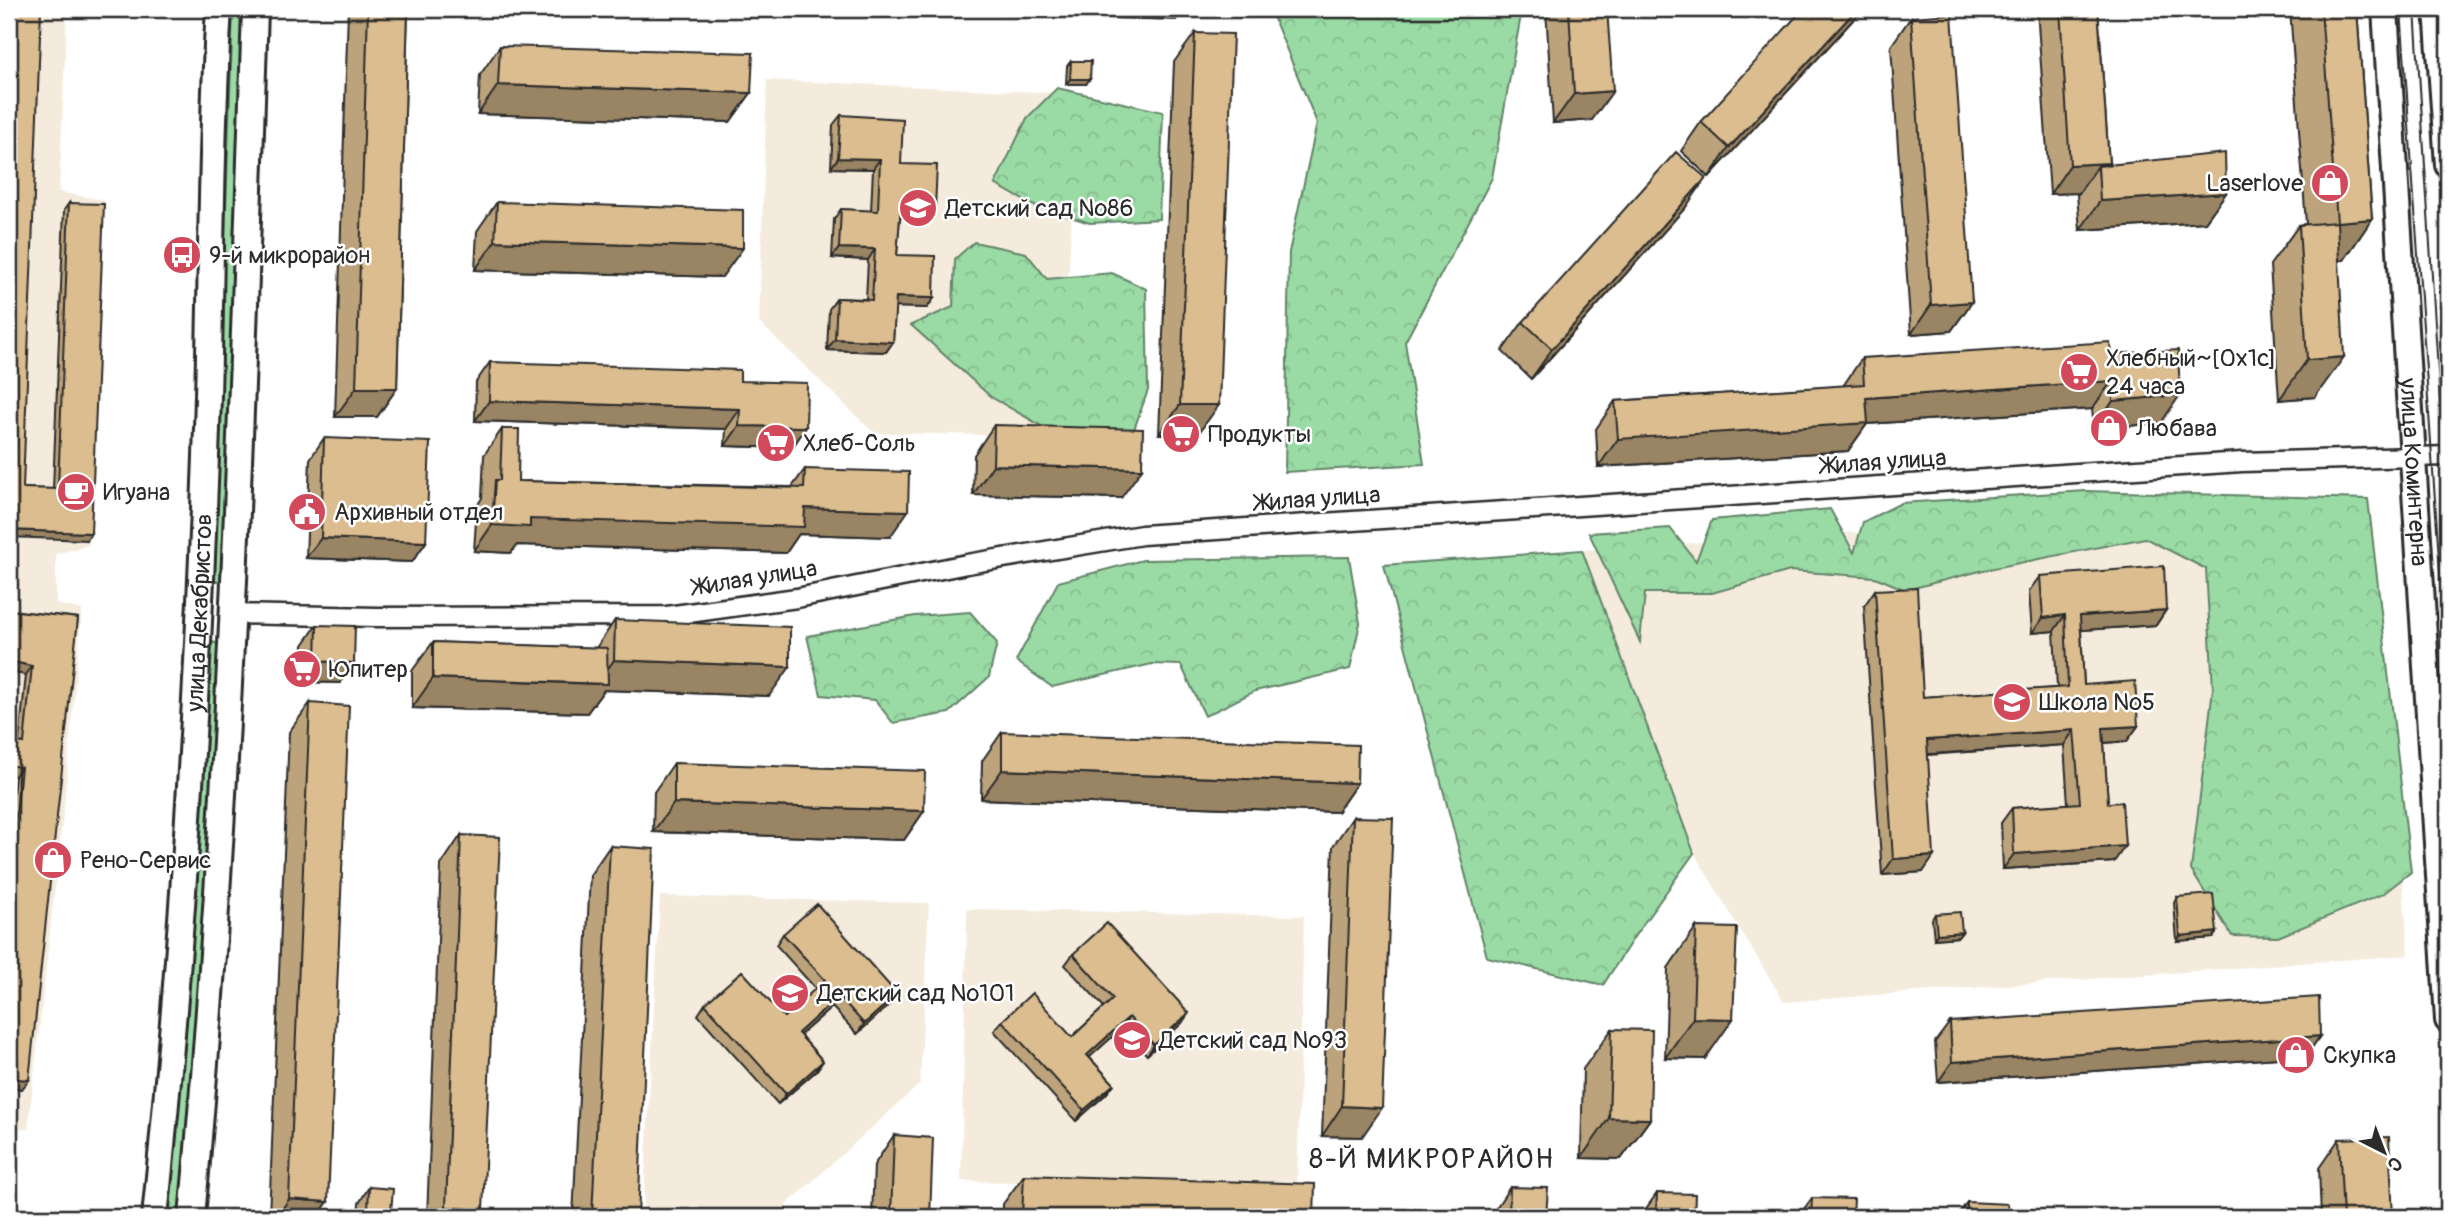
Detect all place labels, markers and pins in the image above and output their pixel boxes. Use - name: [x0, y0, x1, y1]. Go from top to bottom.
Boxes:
- shop icon: Laserlove: [2309, 162, 2351, 204]
- place label: Laserlove: [2206, 169, 2303, 198]
- school or university icon: Детский сад №86: [897, 187, 939, 229]
- place label: Детский сад №86: [944, 194, 1133, 223]
- bus stop icon: 9-й микрорайон: [161, 234, 203, 276]
- place label: 9-й микрорайон: [209, 241, 370, 270]
- place label: Хлебный~[0x1c] 24 часа: [2106, 344, 2277, 401]
- supermarket icon: Хлебный~[0x1c] 24 часа: [2058, 351, 2100, 393]
- shop icon: Любава: [2088, 407, 2130, 449]
- supermarket icon: Продукты: [1160, 413, 1202, 455]
- place label: Любава: [2135, 414, 2217, 443]
- place label: Продукты: [1208, 420, 1311, 449]
- supermarket icon: Хлеб-Соль: [755, 422, 797, 464]
- place label: Хлеб-Соль: [803, 429, 916, 458]
- cafe icon: Игуана: [55, 471, 97, 513]
- place label: Игуана: [103, 478, 170, 507]
- public building icon: Архивный отдел: [286, 491, 328, 533]
- place label: Архивный отдел: [334, 498, 503, 527]
- supermarket icon: Юпитер: [281, 648, 323, 690]
- place label: Юпитер: [329, 655, 408, 684]
- school or university icon: Школа №5: [1991, 681, 2033, 723]
- place label: Школа №5: [2039, 688, 2155, 717]
- shop icon: Рено-Сервис: [32, 839, 74, 881]
- place label: Рено-Сервис: [80, 846, 212, 875]
- school or university icon: Детский сад №101: [769, 972, 811, 1014]
- place label: Детский сад №101: [816, 979, 1014, 1008]
- school or university icon: Детский сад №93: [1111, 1019, 1153, 1061]
- place label: Детский сад №93: [1158, 1026, 1347, 1055]
- shop icon: Скупка: [2275, 1034, 2317, 1076]
- place label: Скупка: [2323, 1041, 2396, 1070]

